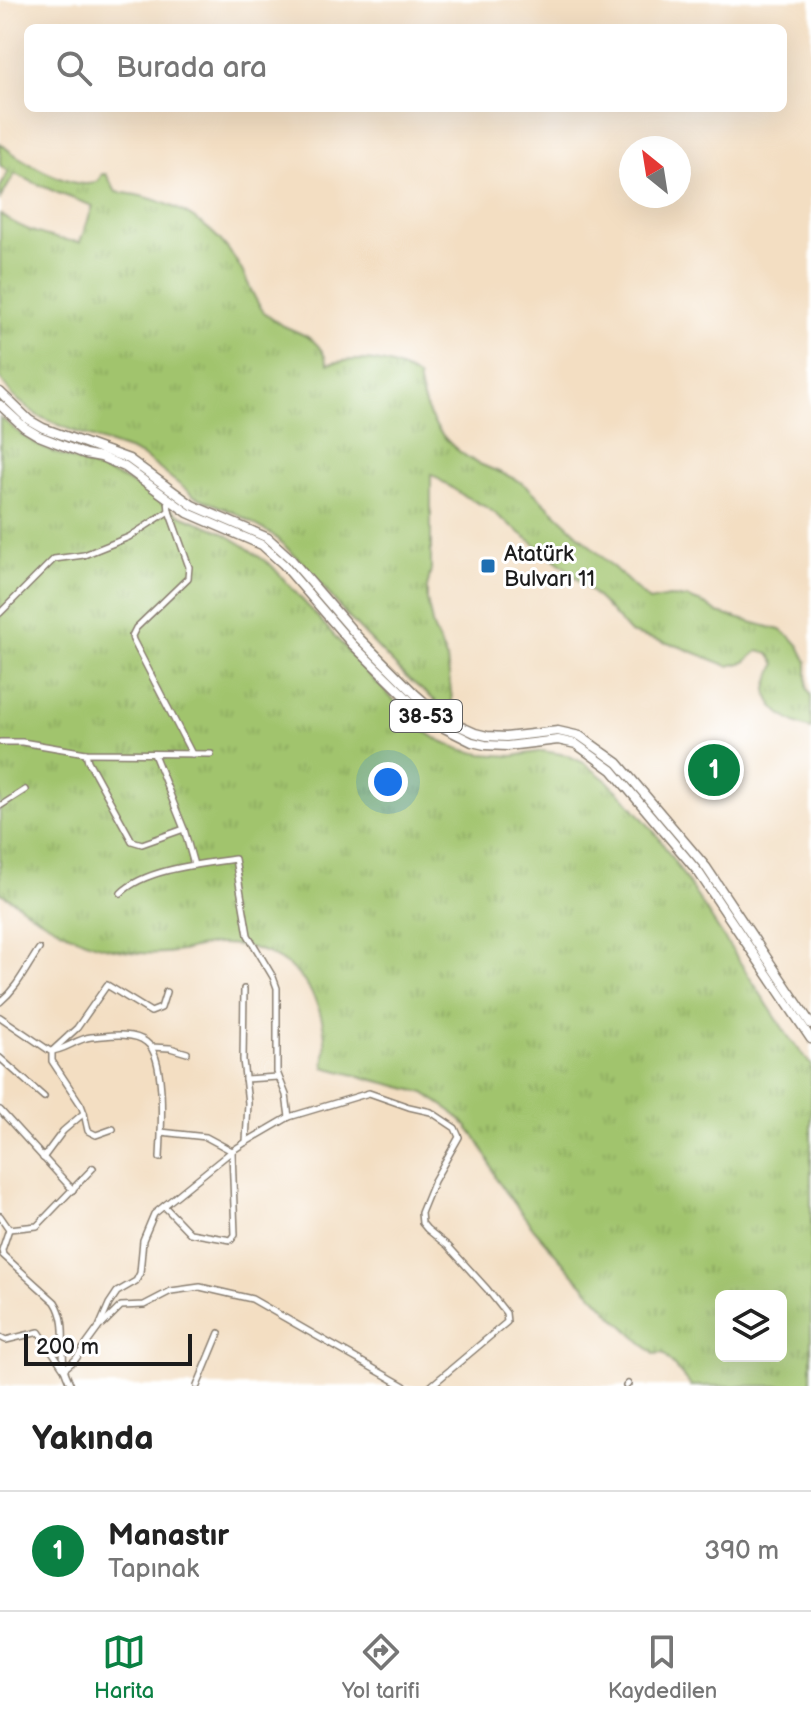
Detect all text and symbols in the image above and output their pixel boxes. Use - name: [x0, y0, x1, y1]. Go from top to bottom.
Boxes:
- search box: [24, 24, 787, 112]
- icon: search: [52, 46, 96, 90]
- text: Burada ara: [116, 50, 267, 86]
- north arrow: [619, 136, 691, 208]
- place label: Atatürk Bulvarı 11: [504, 541, 595, 593]
- marker: Atatürk Bulvarı 11: [479, 557, 497, 575]
- road number: 38-53: [390, 700, 462, 732]
- pin: 1: [688, 740, 740, 800]
- your location: [368, 762, 408, 802]
- map controls: [715, 1290, 787, 1362]
- button: layers: [715, 1290, 787, 1362]
- scale bar: [24, 1330, 192, 1366]
- text: 200 m: [36, 1334, 99, 1361]
- text: Yakında: [32, 1418, 154, 1459]
- text: Manastır: [108, 1518, 229, 1554]
- text: 1: [53, 1536, 63, 1567]
- text: 390 m: [704, 1536, 779, 1567]
- text: Tapınak: [108, 1554, 199, 1585]
- tab: Harita: [94, 1630, 154, 1705]
- tab: Yol tarifi: [342, 1630, 420, 1705]
- tab: Kaydedilen: [608, 1630, 717, 1705]

